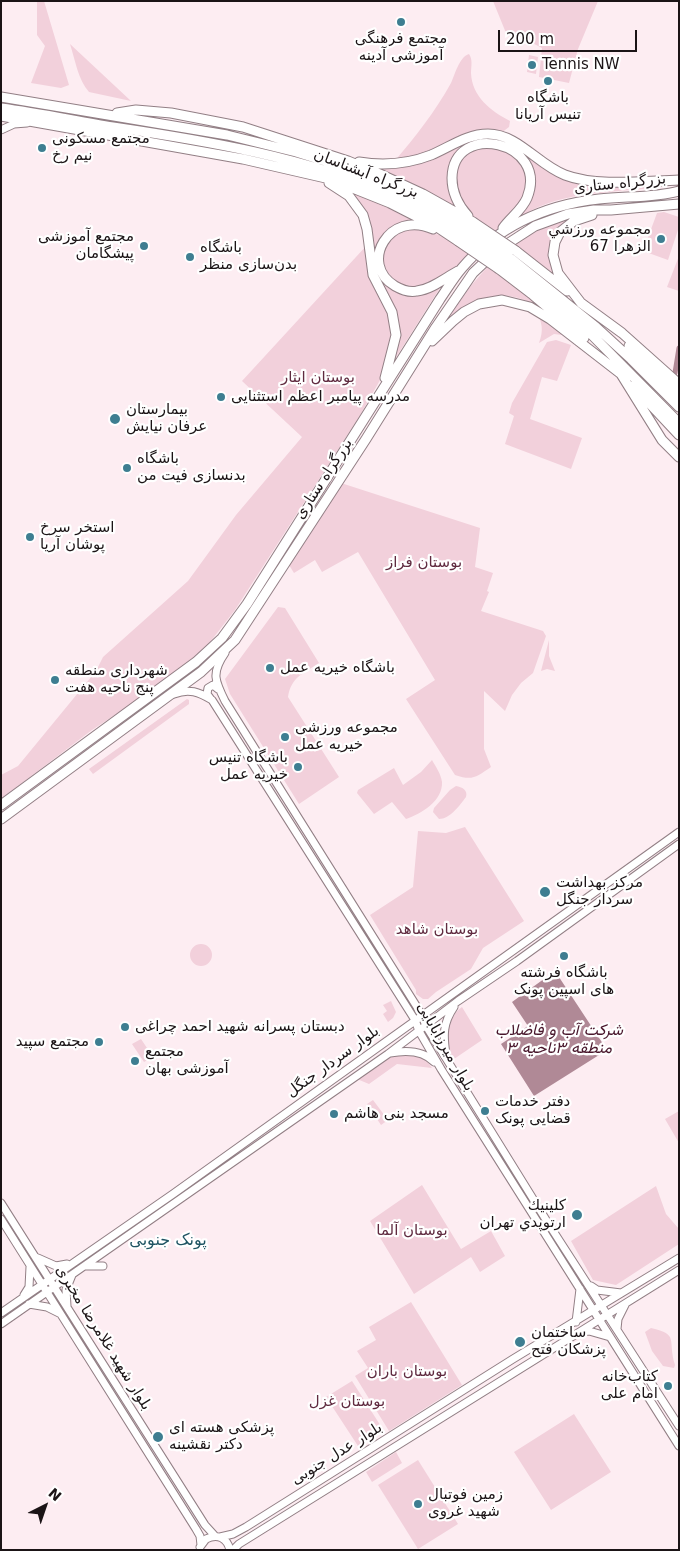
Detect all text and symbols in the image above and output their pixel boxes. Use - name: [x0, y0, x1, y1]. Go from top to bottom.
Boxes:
- marker: مجتمع فرهنگی آموزشی آدینه: [395, 16, 407, 28]
- scale bar: [500, 20, 639, 52]
- place label: مجتمع فرهنگی آموزشی آدینه: [355, 30, 447, 65]
- text: 200 m: [506, 30, 554, 48]
- place label: Tennis NW: [542, 56, 620, 74]
- marker: Tennis NW: [526, 59, 538, 71]
- marker: باشگاه تنیس آریانا: [542, 75, 554, 87]
- place label: باشگاه تنیس آریانا: [515, 89, 581, 124]
- place label: مجتمع مسکونی نیم رخ: [52, 130, 150, 165]
- marker: مجتمع مسکونی نیم رخ: [36, 142, 48, 154]
- street label: بزرگراه آبشناسان: [311, 146, 421, 202]
- street label: بزرگراه ستاری: [573, 170, 667, 198]
- place label: مجموعه ورزشي الزهرا 67: [548, 221, 651, 256]
- place label: مجتمع آموزشی پیشگامان: [38, 228, 134, 263]
- marker: مجموعه ورزشي الزهرا 67: [655, 233, 667, 245]
- place label: باشگاه بدن‌سازی منظر: [200, 239, 297, 274]
- marker: مجتمع آموزشی پیشگامان: [138, 240, 150, 252]
- marker: باشگاه بدن‌سازی منظر: [184, 251, 196, 263]
- park label: بوستان ایثار: [281, 369, 355, 387]
- place label: مدرسه پیامبر اعظم استثنایی: [231, 388, 410, 406]
- marker: مدرسه پیامبر اعظم استثنایی: [215, 391, 227, 403]
- place label: بيمارستان عرفان نيايش: [126, 401, 207, 436]
- marker: بيمارستان عرفان نيايش: [108, 412, 122, 426]
- street label: بزرگراه ستاری: [291, 435, 357, 523]
- place label: باشگاه بدنسازی فیت من: [137, 450, 246, 485]
- marker: باشگاه بدنسازی فیت من: [121, 462, 133, 474]
- place label: استخر سرخ پوشان آریا: [40, 519, 115, 554]
- marker: استخر سرخ پوشان آریا: [24, 531, 36, 543]
- park label: بوستان فراز: [386, 554, 462, 572]
- place label: باشگاه خیریه عمل: [280, 659, 395, 677]
- place label: شهرداری منطقه پنج ناحیه هفت: [65, 662, 168, 697]
- marker: باشگاه خیریه عمل: [264, 662, 276, 674]
- marker: شهرداری منطقه پنج ناحیه هفت: [49, 674, 61, 686]
- place label: مجموعه ورزشی خیریه عمل: [295, 719, 398, 754]
- marker: مجموعه ورزشی خیریه عمل: [279, 731, 291, 743]
- place label: باشگاه تنیس خیریه عمل: [209, 749, 288, 784]
- marker: باشگاه تنیس خیریه عمل: [292, 761, 304, 773]
- place label: مرکز بهداشت سردار جنگل: [556, 874, 643, 909]
- marker: مرکز بهداشت سردار جنگل: [538, 885, 552, 899]
- park label: بوستان شاهد: [396, 921, 478, 939]
- marker: باشگاه فرشته های اسپین پونک: [558, 950, 570, 962]
- place label: باشگاه فرشته های اسپین پونک: [514, 964, 614, 999]
- street label: بلوار میرزابابایی: [412, 999, 478, 1095]
- place label: دبستان پسرانه شهید احمد چراغی: [135, 1018, 345, 1036]
- marker: دبستان پسرانه شهید احمد چراغی: [119, 1021, 131, 1033]
- water label: شرکت آب و فاضلاب منطقه ۳ناحیه ۳: [495, 1021, 623, 1059]
- street label: بلوار سردار جنگل: [283, 1022, 383, 1102]
- place label: مجتمع سپید: [16, 1033, 89, 1051]
- marker: مجتمع سپید: [93, 1036, 105, 1048]
- place label: مجتمع آموزشی بهان: [145, 1043, 229, 1078]
- marker: مجتمع آموزشی بهان: [129, 1055, 141, 1067]
- place label: دفتر خدمات قضایی پونک: [495, 1093, 571, 1128]
- place label: مسجد بنی هاشم: [344, 1105, 449, 1123]
- marker: دفتر خدمات قضایی پونک: [479, 1105, 491, 1117]
- marker: مسجد بنی هاشم: [328, 1108, 340, 1120]
- place label: كلينيك ارتوپدي تهران: [480, 1197, 566, 1232]
- marker: كلينيك ارتوپدي تهران: [570, 1208, 584, 1222]
- park label: بوستان آلما: [376, 1222, 448, 1240]
- district label: پونک جنوبی: [129, 1231, 207, 1251]
- street label: بلوار شهید غلامرضا مخبری: [51, 1262, 155, 1414]
- place label: ساختمان پزشکان فتح: [531, 1324, 606, 1359]
- marker: ساختمان پزشکان فتح: [513, 1335, 527, 1349]
- park label: بوستان باران: [367, 1363, 447, 1381]
- place label: کتاب‌خانه امام علی: [601, 1368, 658, 1403]
- marker: کتاب‌خانه امام علی: [662, 1380, 674, 1392]
- park label: بوستان غزل: [309, 1393, 385, 1411]
- place label: پزشکی هسته ای دکتر نقشینه: [169, 1419, 274, 1454]
- street label: بلوار عدل جنوبی: [288, 1419, 386, 1489]
- marker: پزشکی هسته ای دکتر نقشینه: [151, 1430, 165, 1444]
- north arrow: [20, 1481, 70, 1531]
- text: N: [45, 1485, 65, 1505]
- place label: زمین فوتبال شهید غروی: [428, 1486, 503, 1521]
- marker: زمین فوتبال شهید غروی: [412, 1498, 424, 1510]

